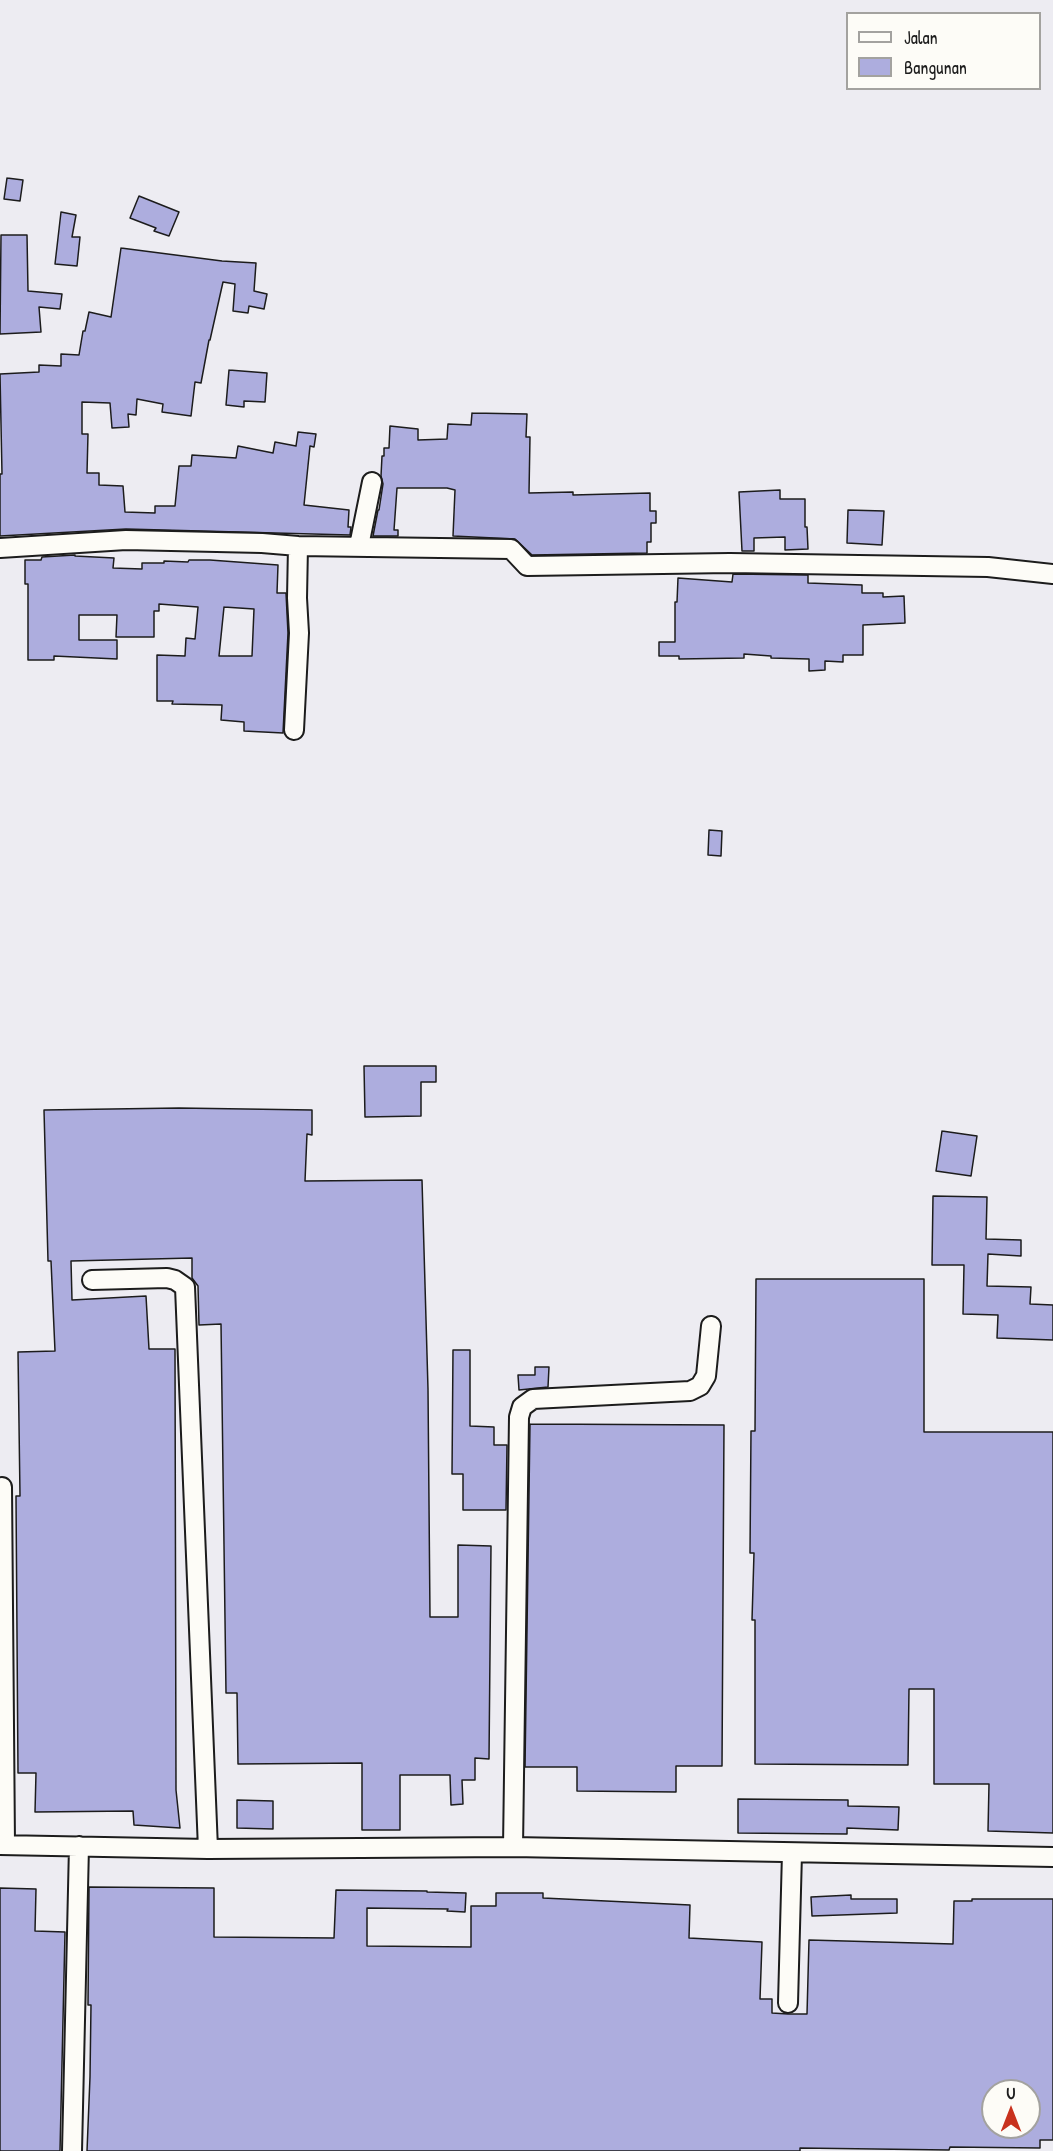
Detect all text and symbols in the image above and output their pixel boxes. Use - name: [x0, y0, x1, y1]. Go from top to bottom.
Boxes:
- legend: [846, 12, 1041, 90]
- text: Jalan: [904, 25, 938, 50]
- text: Bangunan: [904, 55, 967, 80]
- north arrow: [981, 2079, 1041, 2139]
- text: U: [1007, 2082, 1015, 2104]

